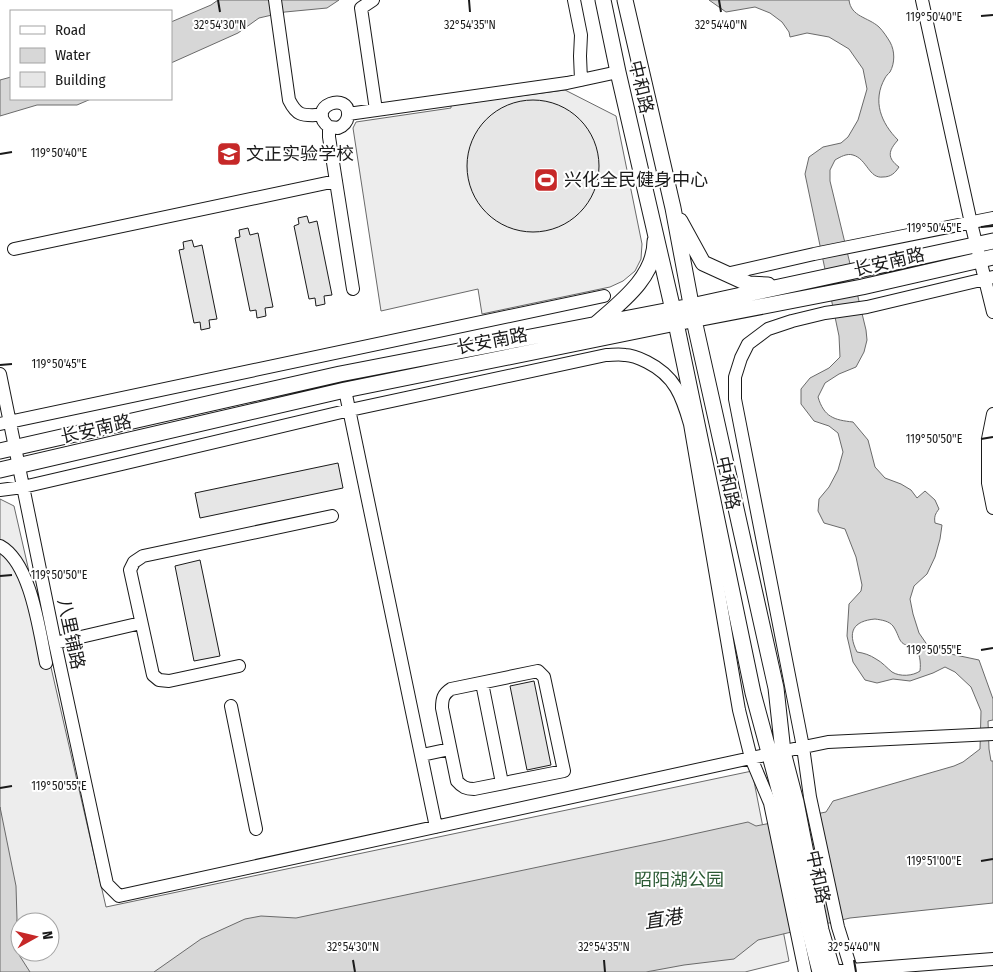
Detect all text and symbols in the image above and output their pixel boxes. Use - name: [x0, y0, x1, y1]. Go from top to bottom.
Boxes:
- legend: [10, 10, 172, 100]
- text: 119°50'40"E: [906, 10, 963, 24]
- text: 32°54'30"N: [194, 18, 246, 32]
- text: 32°54'35"N: [444, 18, 496, 32]
- text: 32°54'40"N: [695, 18, 747, 32]
- text: Road: [55, 21, 86, 39]
- text: Water: [55, 46, 91, 64]
- street label: 中和路: [624, 58, 658, 116]
- text: Building: [55, 71, 106, 89]
- school or university icon: 文正实验学校: [216, 141, 242, 167]
- place label: 文正实验学校: [246, 143, 354, 165]
- text: 119°50'40"E: [31, 146, 88, 160]
- sports icon: 兴化全民健身中心: [533, 167, 559, 193]
- place label: 兴化全民健身中心: [564, 169, 708, 191]
- text: 119°50'45"E: [906, 221, 962, 235]
- street label: 长安南路: [851, 243, 927, 281]
- street label: 长安南路: [455, 323, 529, 359]
- text: 119°50'45"E: [31, 357, 87, 371]
- street label: 长安南路: [58, 410, 134, 448]
- text: 119°50'50"E: [906, 432, 963, 446]
- street label: 中和路: [712, 454, 744, 512]
- text: 119°50'50"E: [31, 568, 88, 582]
- street label: 八里铺路: [53, 596, 89, 672]
- text: 119°50'55"E: [906, 643, 962, 657]
- text: 119°50'55"E: [31, 779, 87, 793]
- street label: 中和路: [802, 848, 834, 906]
- text: 119°51'00"E: [906, 854, 962, 868]
- park label: 昭阳湖公园: [634, 869, 724, 891]
- water label: 直港: [642, 904, 687, 933]
- north arrow: [10, 912, 60, 962]
- text: N: [38, 930, 56, 941]
- text: 32°54'30"N: [327, 940, 379, 954]
- text: 32°54'35"N: [578, 940, 630, 954]
- text: 32°54'40"N: [828, 940, 880, 954]

